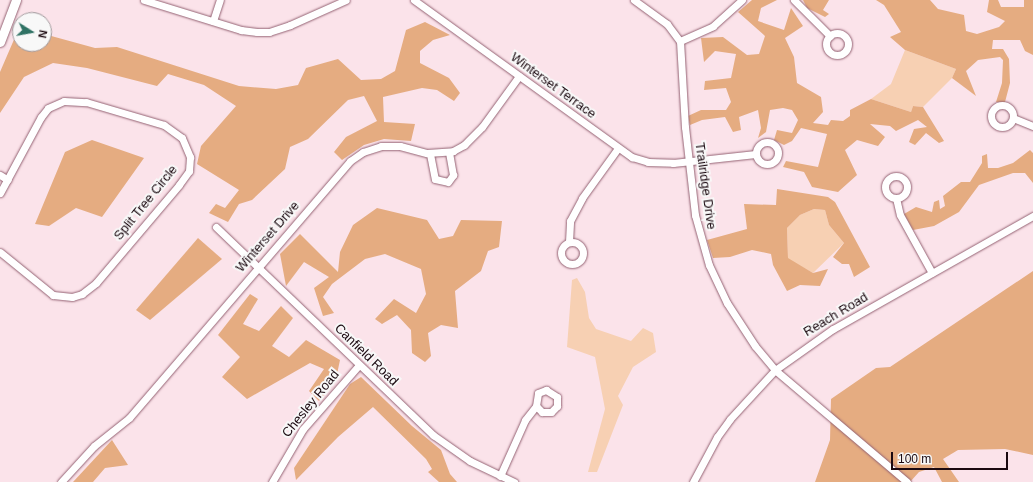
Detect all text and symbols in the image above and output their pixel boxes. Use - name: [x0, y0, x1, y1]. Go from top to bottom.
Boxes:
- north arrow: [12, 12, 52, 52]
- text: N: [36, 29, 49, 39]
- street label: Winterset Terrace: [507, 50, 599, 122]
- street label: Trailridge Drive: [691, 142, 719, 230]
- street label: Split Tree Circle: [111, 162, 181, 244]
- street label: Winterset Drive: [233, 198, 303, 276]
- street label: Reach Road: [801, 290, 871, 340]
- street label: Canfield Road: [331, 321, 401, 389]
- street label: Chesley Road: [279, 367, 343, 441]
- scale bar: [893, 444, 1010, 470]
- text: 100 m: [898, 452, 931, 466]

